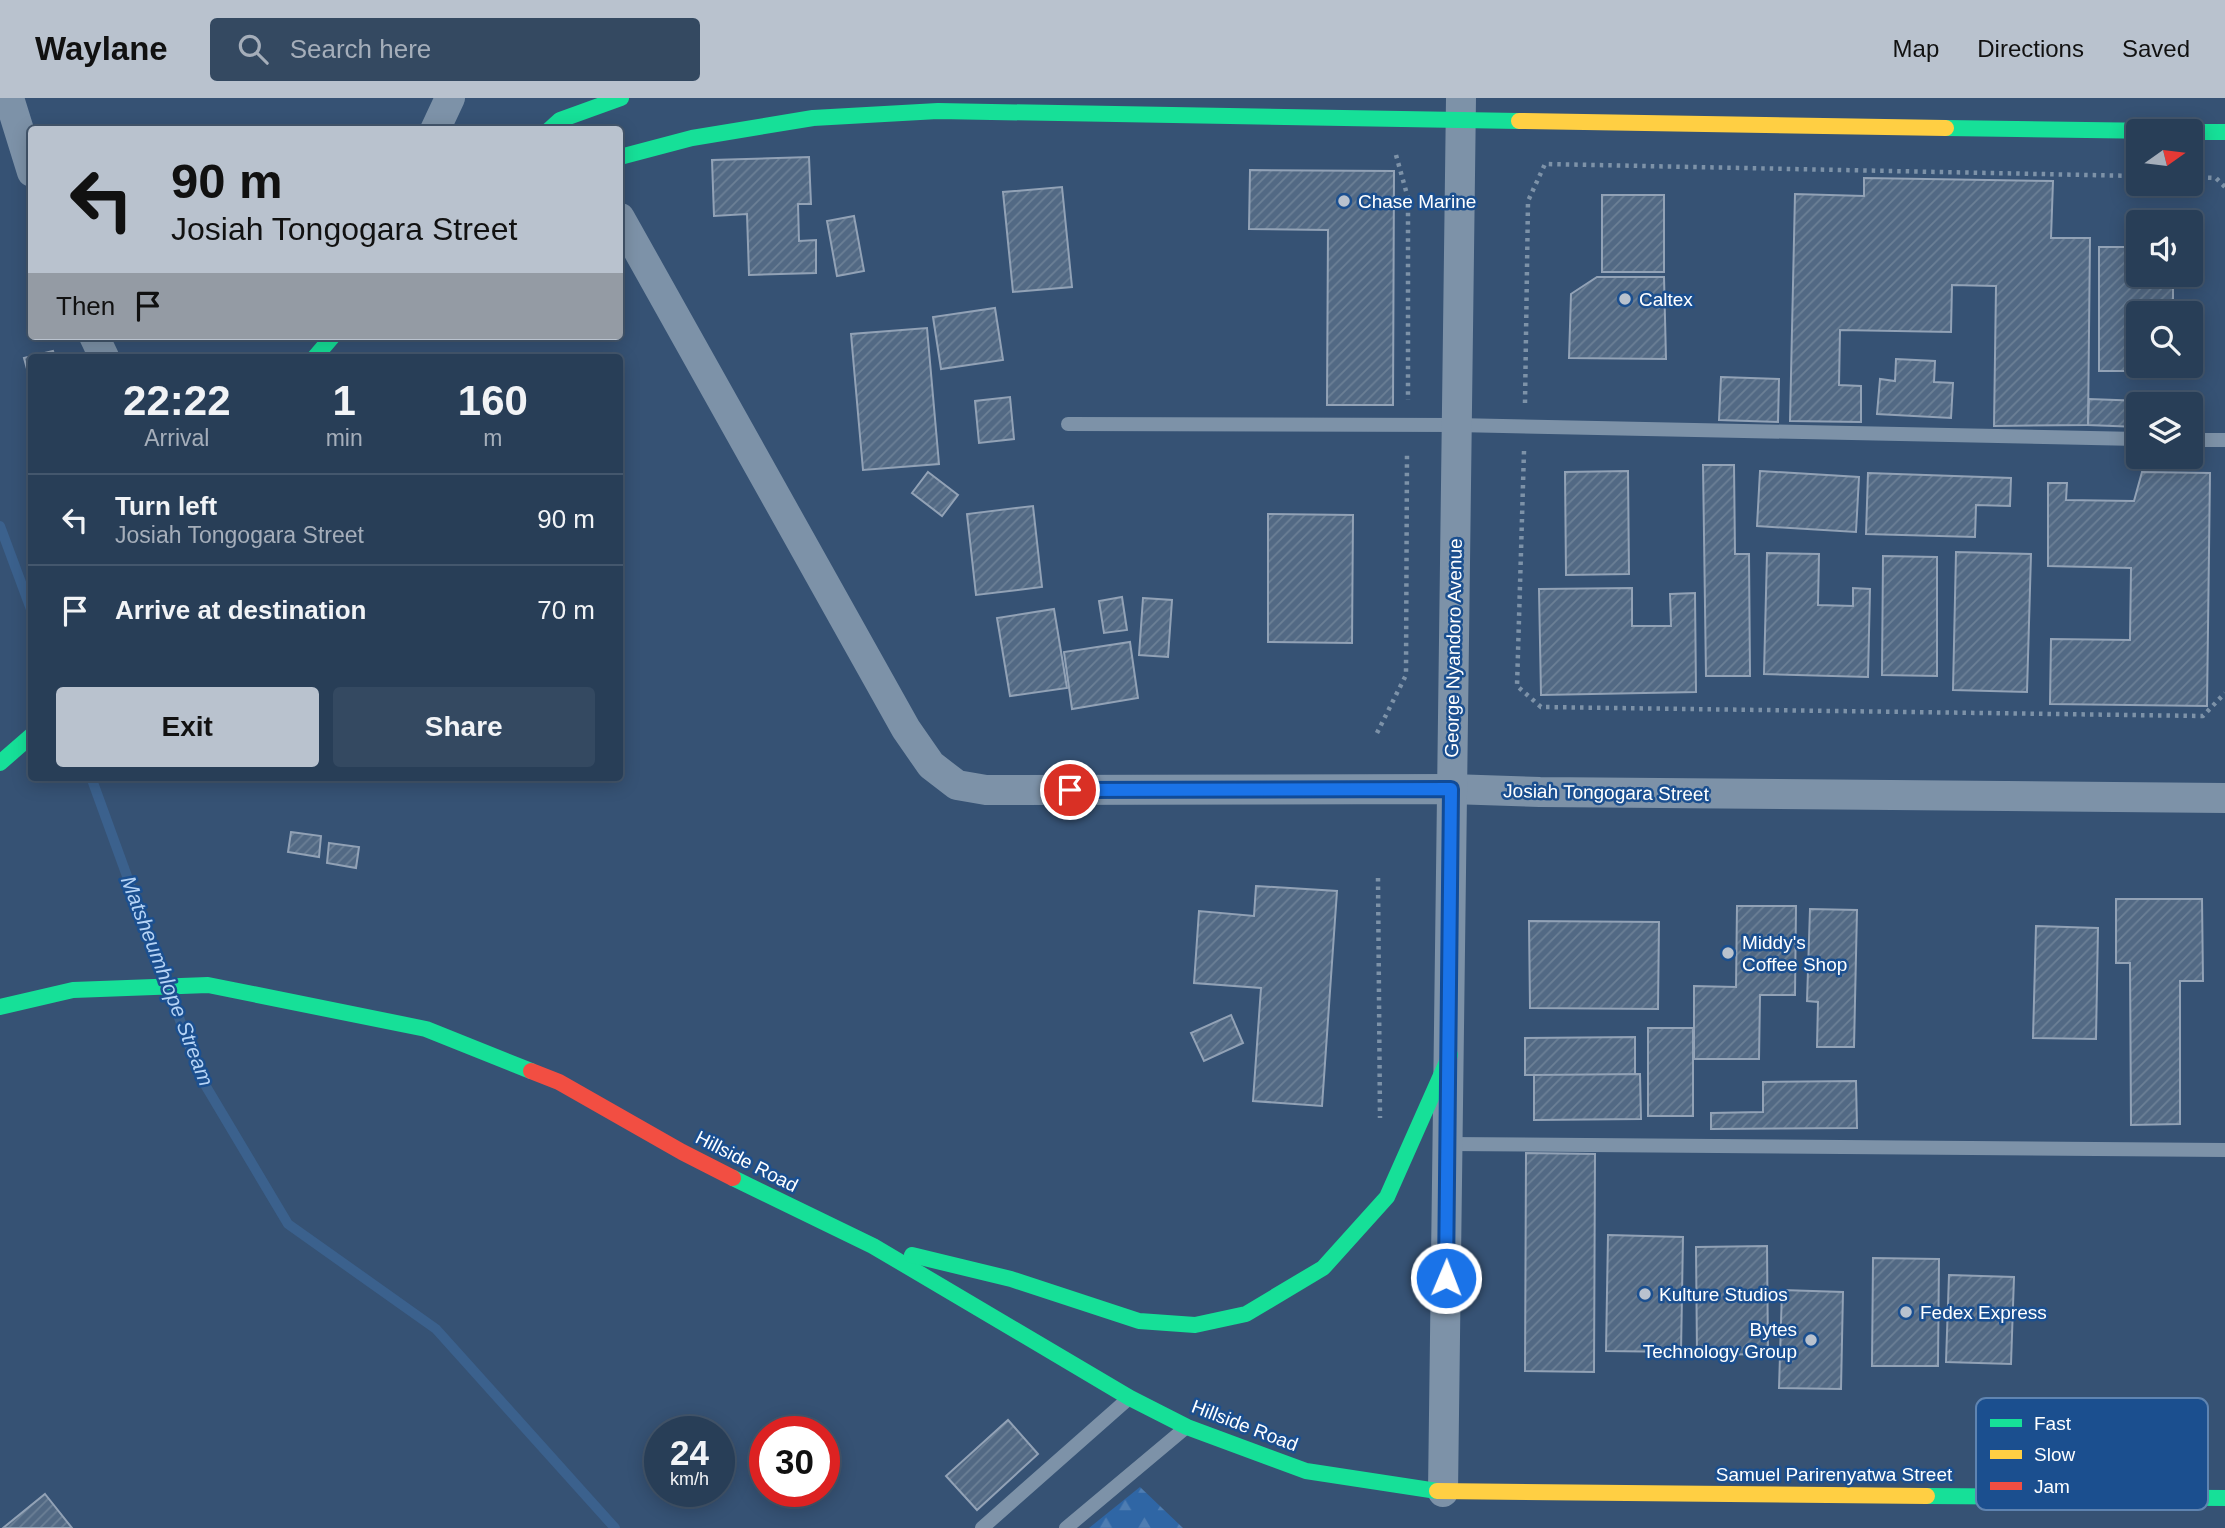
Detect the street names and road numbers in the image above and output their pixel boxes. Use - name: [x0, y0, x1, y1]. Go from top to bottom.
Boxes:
- street label: George Nyandoro Avenue: [1441, 538, 1466, 758]
- street label: Josiah Tongogara Street: [1503, 780, 1710, 805]
- street label: Hillside Road: [692, 1127, 801, 1196]
- street label: Hillside Road: [1189, 1396, 1301, 1455]
- street label: Samuel Parirenyatwa Street: [1716, 1464, 1953, 1485]

